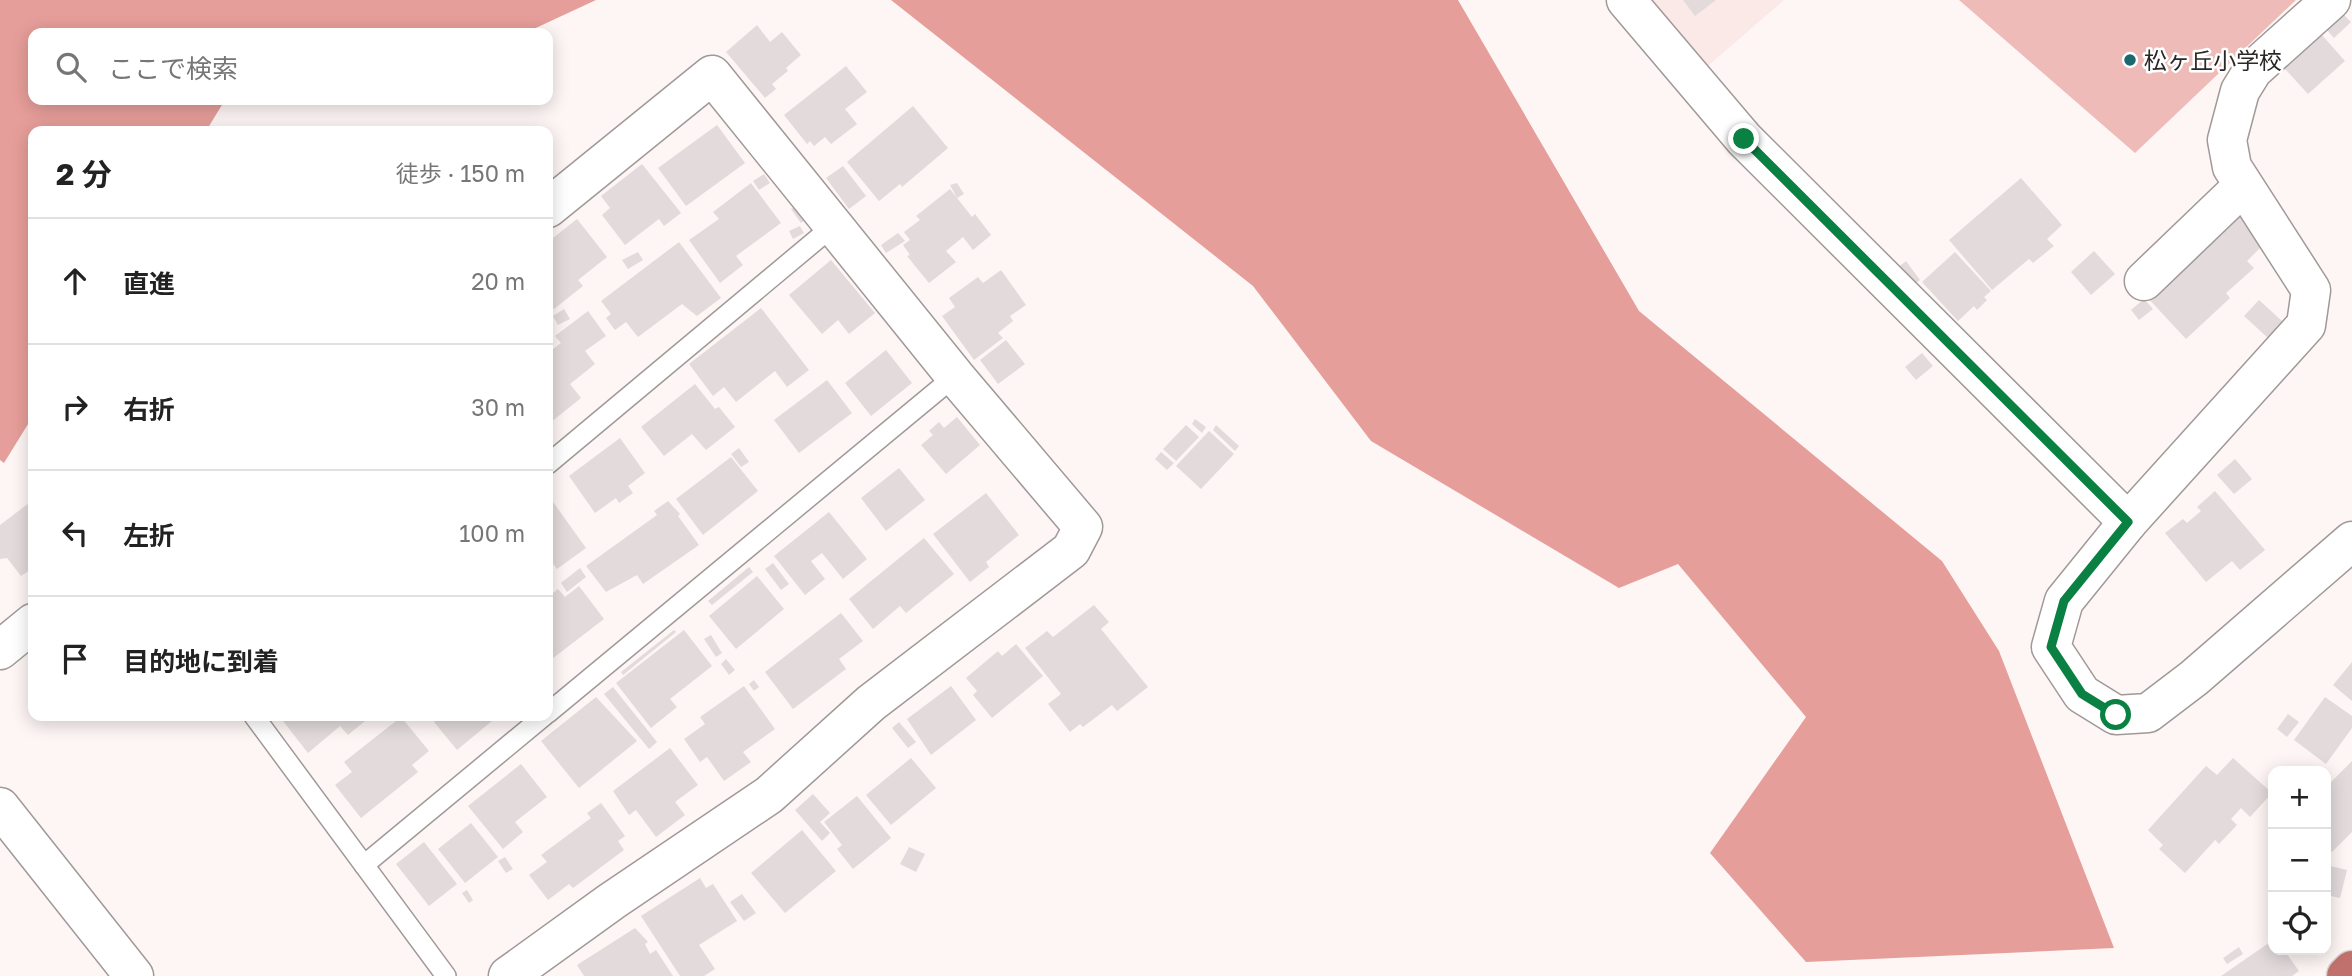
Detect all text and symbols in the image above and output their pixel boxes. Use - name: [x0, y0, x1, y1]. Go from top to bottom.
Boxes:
- search box: [28, 28, 553, 105]
- place label: 松ヶ丘小学校: [2144, 46, 2282, 74]
- icon: search: [52, 48, 90, 86]
- marker: 松ヶ丘小学校: [2122, 52, 2138, 68]
- text: ここで検索: [108, 53, 238, 84]
- route end: [1728, 123, 1759, 154]
- text: 2 分: [56, 156, 112, 192]
- text: 徒歩 · 150 m: [396, 159, 525, 187]
- icon: ahead: [56, 262, 94, 300]
- text: 20 m: [471, 267, 525, 295]
- text: 直進: [123, 268, 175, 299]
- icon: right: [56, 388, 94, 426]
- text: 30 m: [471, 393, 525, 421]
- text: 右折: [123, 394, 175, 425]
- icon: left: [56, 514, 94, 552]
- text: 100 m: [459, 519, 525, 547]
- text: 左折: [123, 520, 175, 551]
- icon: arrive: [56, 640, 94, 678]
- text: 目的地に到着: [123, 646, 279, 677]
- route start: [2100, 699, 2131, 730]
- map controls: [2268, 766, 2331, 955]
- button: +: [2268, 766, 2331, 829]
- button: −: [2268, 829, 2331, 892]
- button: locate: [2268, 892, 2331, 955]

